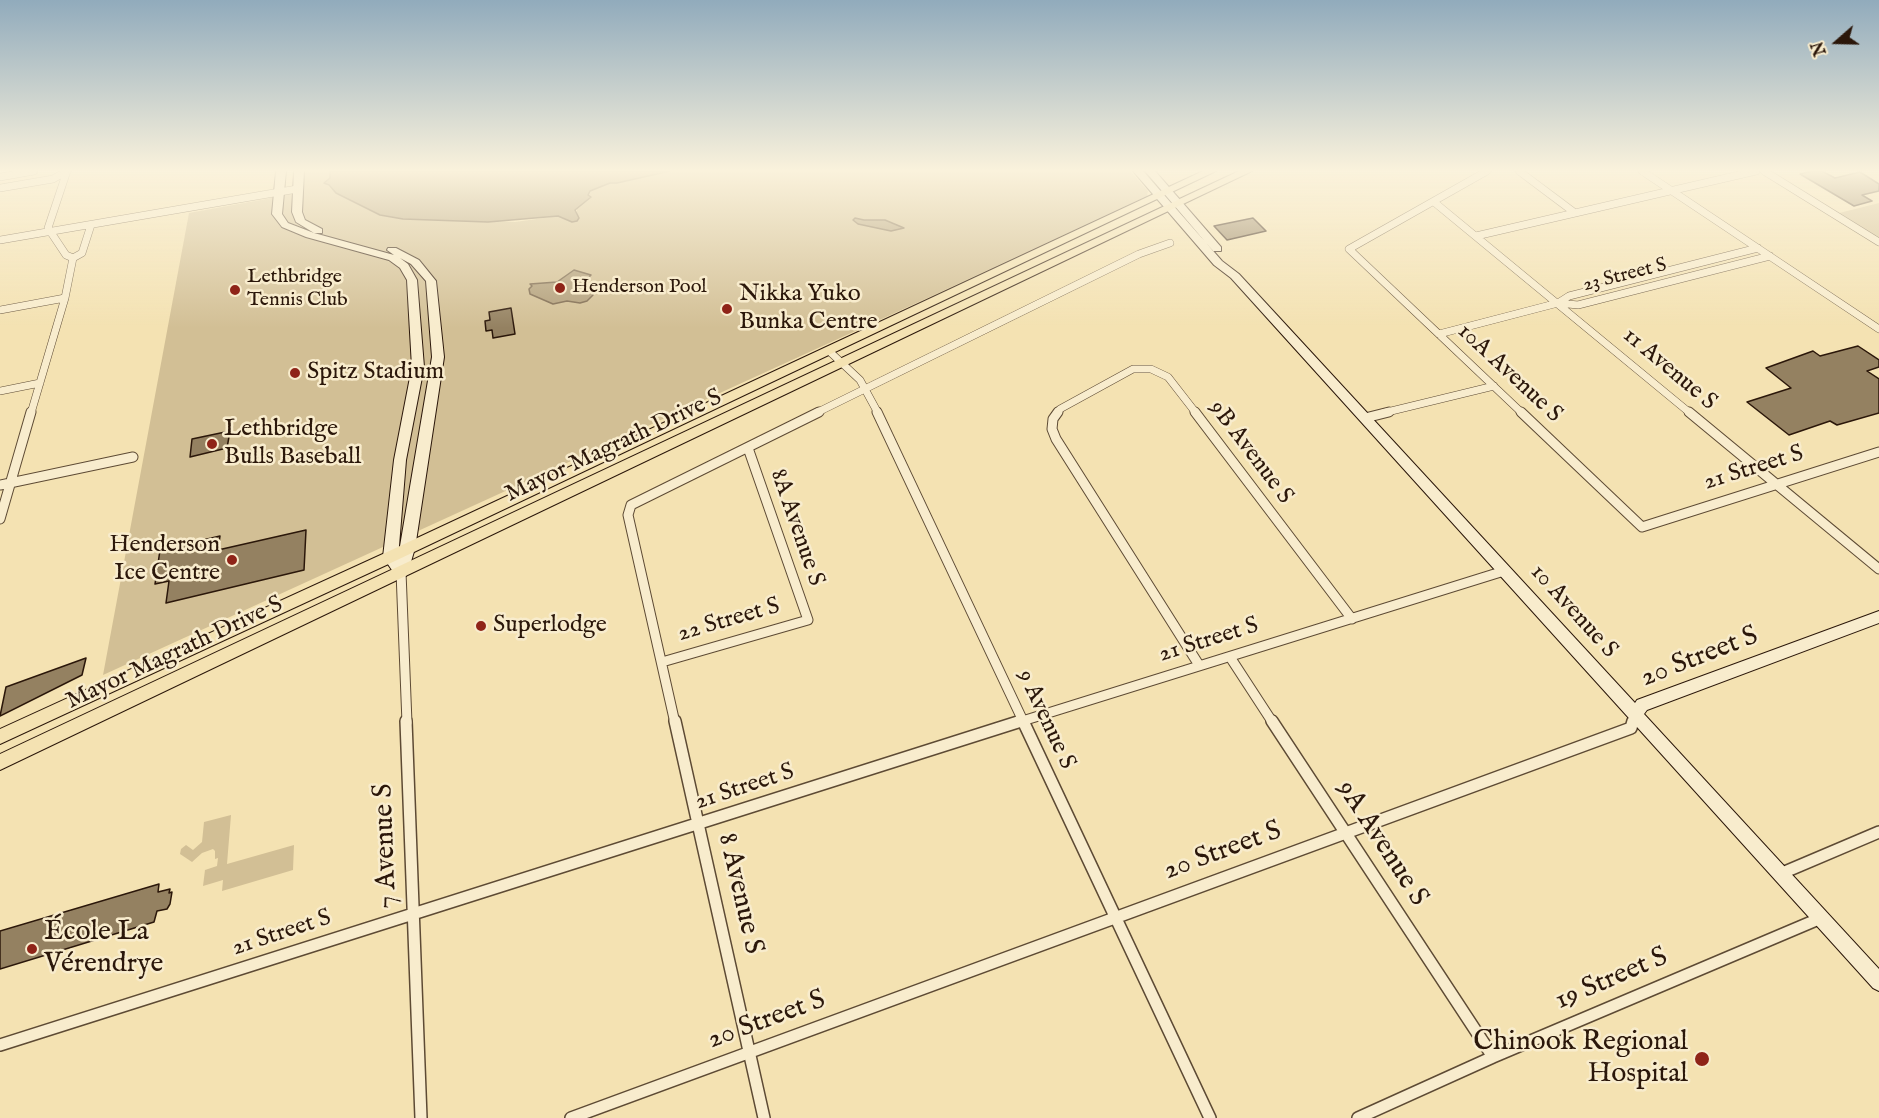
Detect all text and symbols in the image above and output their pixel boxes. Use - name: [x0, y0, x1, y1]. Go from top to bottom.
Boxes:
- north arrow: [1807, 12, 1867, 72]
- text: N: [1808, 38, 1832, 58]
- street label: 23 Street S: [1581, 254, 1669, 298]
- place label: Lethbridge Tennis Club: [247, 266, 348, 313]
- place label: Henderson Pool: [572, 276, 707, 300]
- marker: Henderson Pool: [553, 281, 567, 295]
- place label: Nikka Yuko Bunka Centre: [739, 281, 878, 337]
- marker: Lethbridge Tennis Club: [228, 283, 242, 297]
- marker: Nikka Yuko Bunka Centre: [720, 302, 734, 316]
- street label: 10A Avenue S: [1451, 318, 1567, 430]
- street label: 11 Avenue S: [1616, 322, 1722, 418]
- place label: Spitz Stadium: [307, 359, 444, 387]
- marker: Spitz Stadium: [288, 366, 302, 380]
- street label: Mayor Magrath Drive S: [501, 384, 727, 510]
- street label: 9B Avenue S: [1202, 395, 1298, 511]
- place label: Lethbridge Bulls Baseball: [224, 416, 361, 472]
- marker: Lethbridge Bulls Baseball: [205, 437, 219, 451]
- street label: 21 Street S: [1701, 440, 1807, 498]
- street label: 8A Avenue S: [763, 466, 829, 590]
- place label: Henderson Ice Centre: [109, 532, 220, 588]
- marker: Henderson Ice Centre: [225, 553, 239, 567]
- street label: 10 Avenue S: [1523, 559, 1623, 665]
- street label: Mayor Magrath Drive S: [62, 591, 288, 717]
- street label: 22 Street S: [675, 593, 783, 649]
- place label: Superlodge: [493, 612, 607, 640]
- street label: 21 Street S: [1156, 612, 1262, 670]
- marker: Superlodge: [474, 619, 488, 633]
- street label: 20 Street S: [1637, 620, 1763, 696]
- street label: 9 Avenue S: [1009, 666, 1081, 774]
- street label: 21 Street S: [692, 758, 798, 818]
- street label: 9A Avenue S: [1328, 775, 1434, 913]
- street label: 7 Avenue S: [368, 783, 406, 909]
- street label: 20 Street S: [1159, 815, 1287, 889]
- street label: 8 Avenue S: [709, 830, 769, 958]
- street label: 21 Street S: [229, 904, 335, 964]
- place label: École La Vérendrye: [44, 916, 163, 982]
- street label: 19 Street S: [1551, 941, 1673, 1019]
- marker: École La Vérendrye: [25, 942, 39, 956]
- street label: 20 Street S: [703, 984, 831, 1058]
- place label: Chinook Regional Hospital: [1473, 1026, 1688, 1092]
- marker: Chinook Regional Hospital: [1693, 1050, 1711, 1068]

